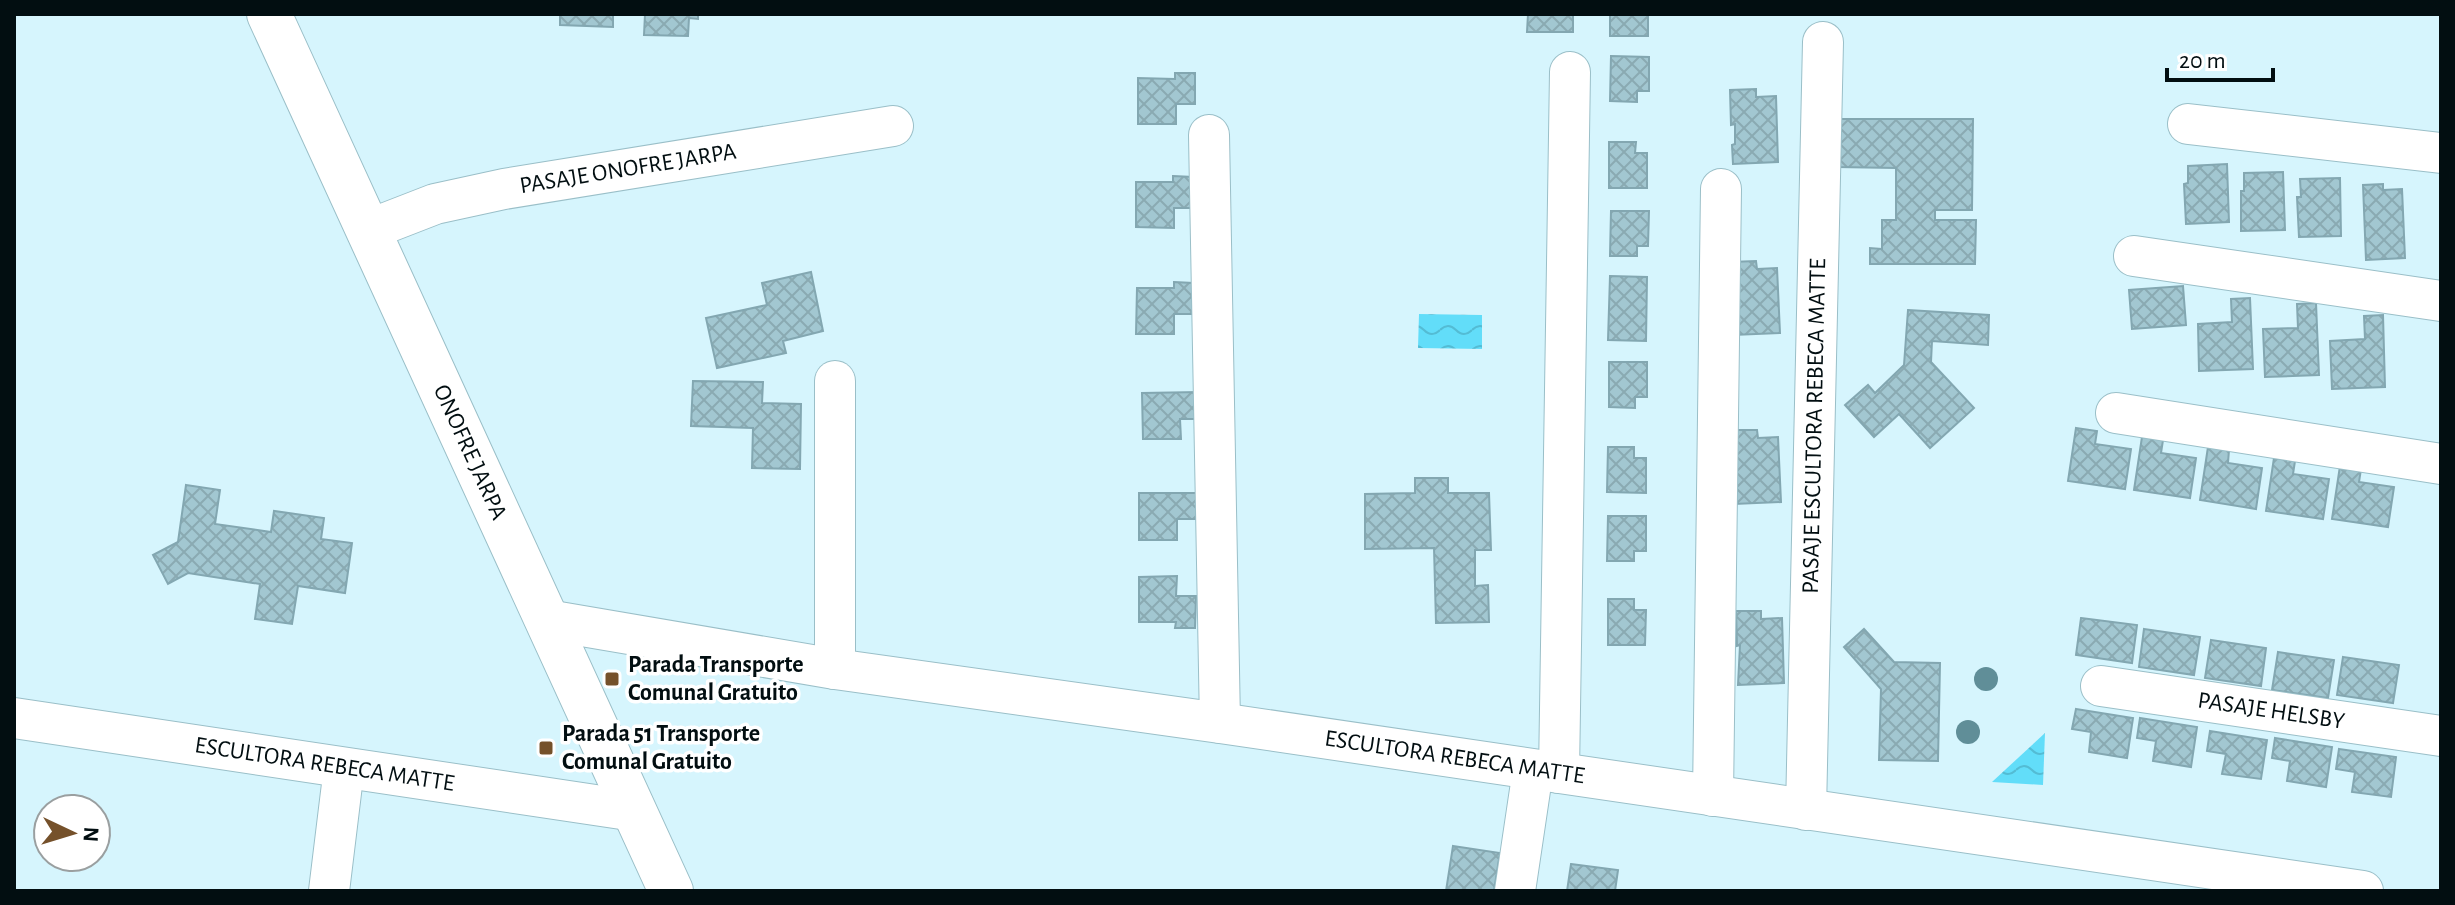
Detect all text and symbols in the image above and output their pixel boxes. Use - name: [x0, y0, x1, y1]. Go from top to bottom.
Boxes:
- scale bar: [2167, 32, 2273, 82]
- text: 20 m: [2179, 49, 2226, 73]
- street label: PASAJE ONOFRE JARPA: [518, 140, 738, 198]
- street label: PASAJE ESCULTORA REBECA MATTE: [1799, 258, 1830, 594]
- street label: ONOFRE JARPA: [429, 381, 511, 523]
- place label: Parada Transporte Comunal Gratuito: [628, 653, 804, 705]
- marker: Parada Transporte Comunal Gratuito: [603, 670, 621, 688]
- street label: PASAJE HELSBY: [2196, 688, 2347, 734]
- place label: Parada 51 Transporte Comunal Gratuito: [562, 722, 760, 774]
- street label: ESCULTORA REBECA MATTE: [1323, 727, 1587, 788]
- street label: ESCULTORA REBECA MATTE: [193, 733, 456, 796]
- marker: Parada 51 Transporte Comunal Gratuito: [537, 739, 555, 757]
- north arrow: [32, 793, 112, 873]
- text: N: [79, 826, 102, 843]

